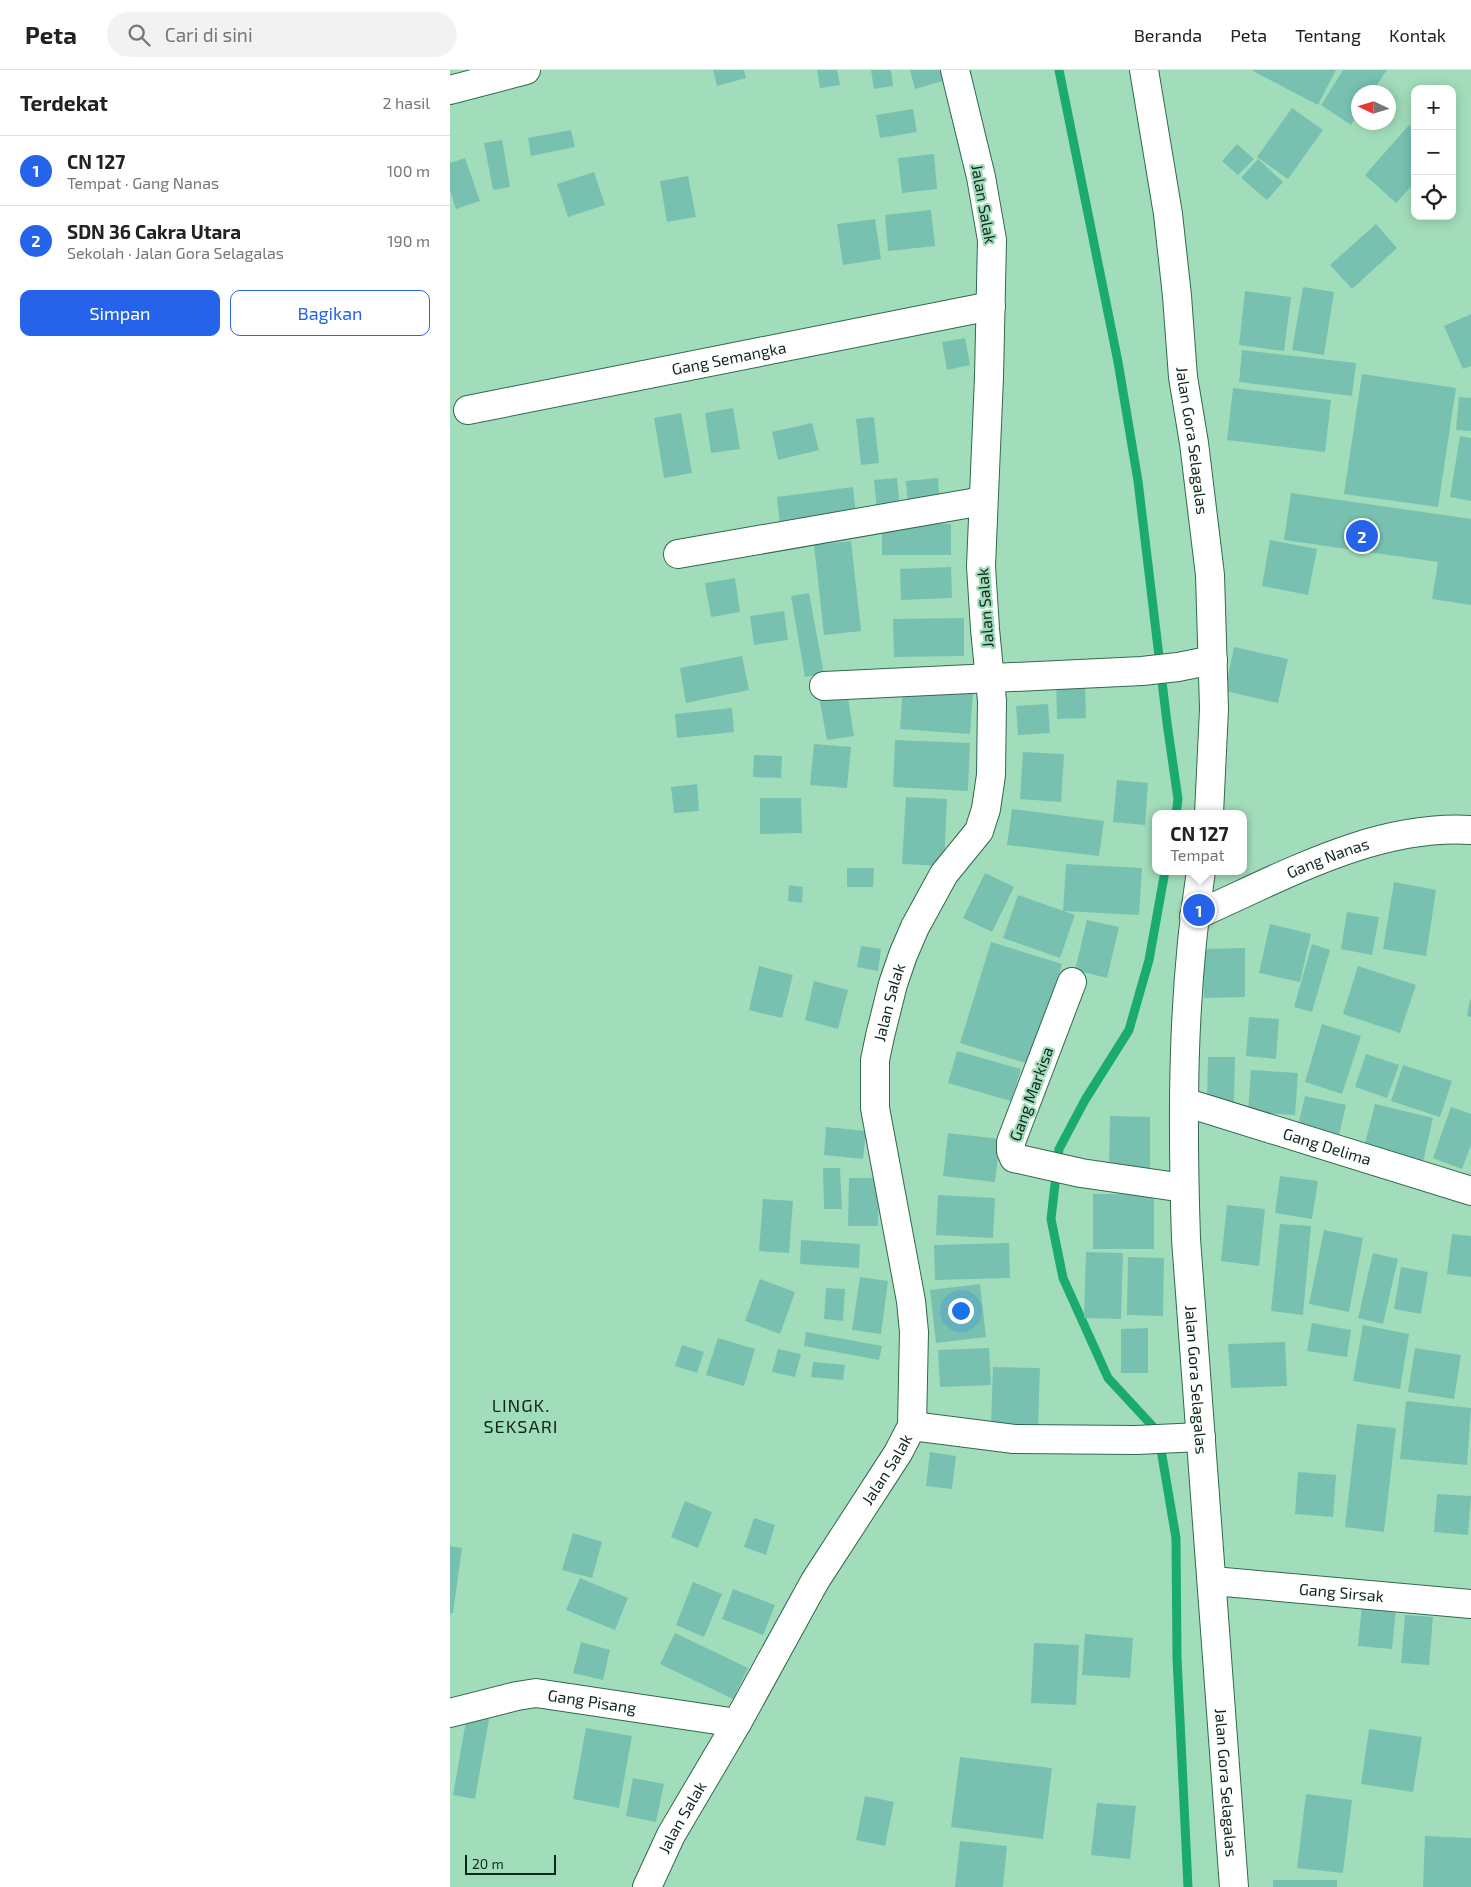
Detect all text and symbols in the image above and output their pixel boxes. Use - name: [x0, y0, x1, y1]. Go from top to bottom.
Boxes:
- search box: [107, 12, 457, 57]
- text: Peta: [25, 20, 77, 49]
- icon: search: [125, 21, 153, 49]
- text: Cari di sini: [165, 23, 253, 46]
- text: Beranda: [1134, 24, 1202, 46]
- text: Peta: [1230, 24, 1267, 46]
- text: Tentang: [1295, 24, 1361, 46]
- text: Kontak: [1389, 24, 1446, 46]
- north arrow: [1351, 85, 1396, 130]
- map controls: [1411, 85, 1456, 220]
- button: +: [1411, 85, 1456, 130]
- text: Terdekat: [20, 90, 108, 115]
- text: 2 hasil: [383, 93, 430, 112]
- button: −: [1411, 130, 1456, 175]
- text: CN 127: [67, 150, 125, 173]
- text: 1: [33, 161, 39, 180]
- text: 100 m: [387, 161, 430, 180]
- street label: Jalan Salak: [968, 163, 1001, 245]
- text: Tempat · Gang Nanas: [67, 173, 219, 192]
- button: locate: [1411, 175, 1456, 220]
- text: SDN 36 Cakra Utara: [67, 220, 241, 243]
- text: 2: [31, 231, 41, 250]
- text: 190 m: [387, 231, 430, 250]
- text: Sekolah · Jalan Gora Selagalas: [67, 243, 284, 262]
- button: Simpan: [20, 290, 220, 336]
- button: Bagikan: [230, 290, 430, 336]
- street label: Gang Semangka: [670, 337, 788, 378]
- street label: Jalan Gora Selagalas: [1173, 366, 1213, 516]
- pin: 2: [1346, 517, 1378, 555]
- street label: Jalan Salak: [972, 567, 997, 649]
- popup: [1152, 810, 1247, 875]
- text: CN 127: [1170, 822, 1229, 845]
- street label: Gang Nanas: [1283, 833, 1371, 882]
- text: Tempat: [1170, 845, 1225, 864]
- pin: 1: [1183, 891, 1215, 929]
- street label: Jalan Salak: [869, 961, 908, 1043]
- street label: Gang Markisa: [1005, 1044, 1056, 1144]
- street label: Gang Delima: [1281, 1123, 1374, 1169]
- your location: [948, 1298, 974, 1324]
- street label: Jalan Gora Selagalas: [1182, 1305, 1212, 1455]
- district label: LINGK. SEKSARI: [484, 1394, 558, 1437]
- street label: Jalan Salak: [857, 1430, 915, 1508]
- street label: Gang Sirsak: [1298, 1579, 1385, 1605]
- street label: Gang Pisang: [547, 1685, 638, 1717]
- street label: Jalan Gora Selagalas: [1212, 1708, 1242, 1858]
- street label: Jalan Salak: [654, 1778, 710, 1856]
- scale bar: [465, 1852, 556, 1875]
- text: 20 m: [472, 1855, 504, 1872]

